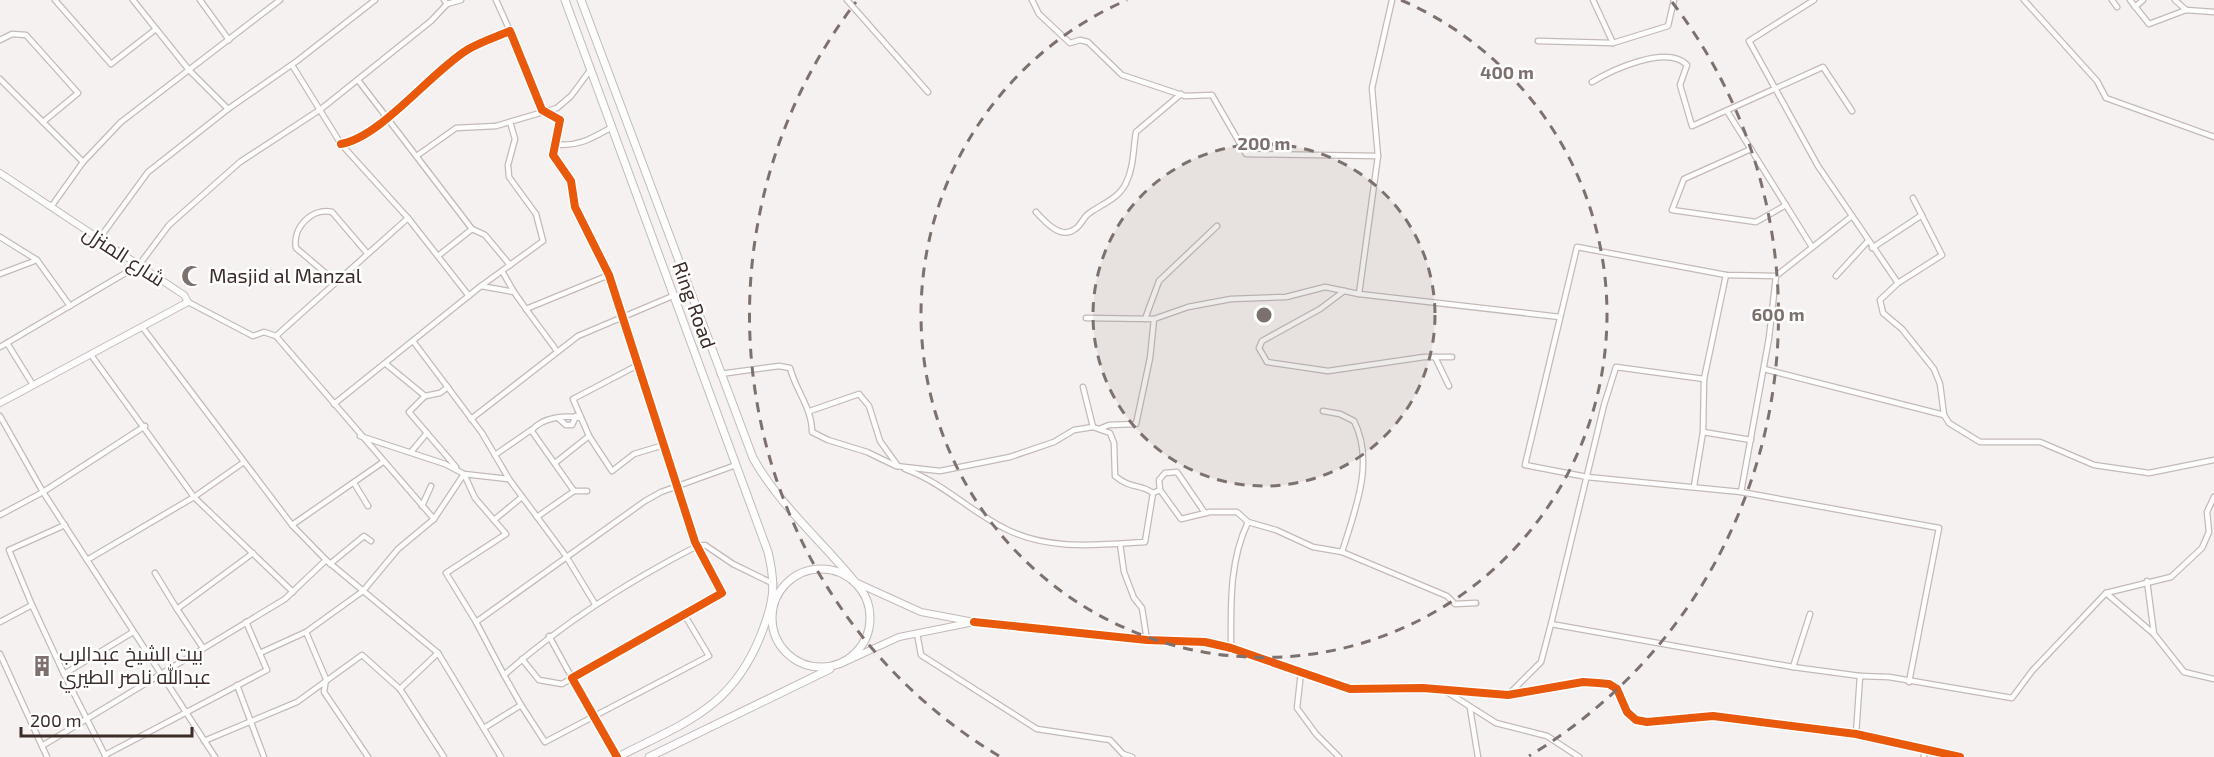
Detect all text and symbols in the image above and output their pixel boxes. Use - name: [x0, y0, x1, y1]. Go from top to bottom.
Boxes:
- text: 400 m: [1480, 61, 1534, 83]
- text: 200 m: [1238, 132, 1290, 154]
- street label: شارع المنزل: [77, 220, 170, 293]
- street label: Ring Road: [668, 258, 722, 351]
- place label: Masjid al Manzal: [209, 263, 362, 287]
- mosque icon: Masjid al Manzal: [180, 264, 204, 288]
- text: 600 m: [1751, 303, 1805, 325]
- centre of rings: [1254, 305, 1274, 325]
- place label: بيت الشيخ عبدالرب عبدالله ناصر الطيري: [59, 641, 211, 693]
- building icon: بيت الشيخ عبدالرب عبدالله ناصر الطيري: [30, 654, 54, 678]
- scale bar: [21, 700, 192, 738]
- text: 200 m: [30, 709, 82, 731]

